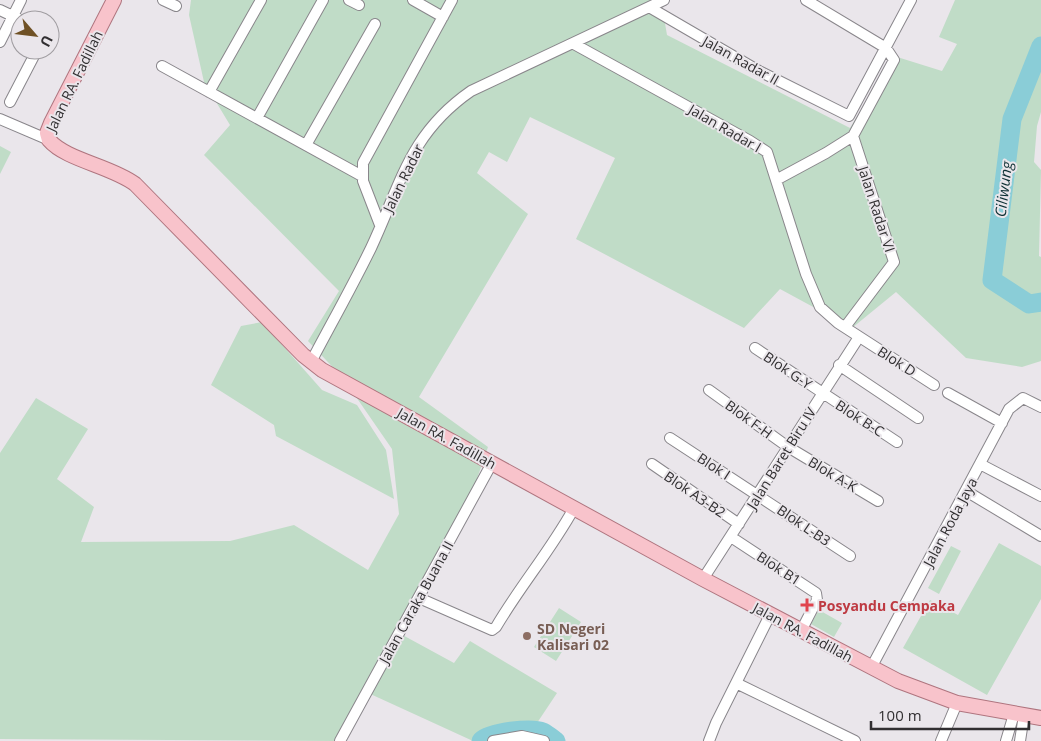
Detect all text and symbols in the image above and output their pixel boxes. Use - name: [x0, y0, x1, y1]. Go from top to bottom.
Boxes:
- north arrow: [10, 10, 60, 60]
- street label: Jalan RA. Fadillah: [40, 27, 107, 137]
- street label: Jalan Radar II: [697, 30, 783, 89]
- text: U: [36, 32, 58, 50]
- street label: Jalan Radar I: [683, 98, 765, 157]
- street label: Jalan Radar: [377, 141, 428, 217]
- water label: Ciliwung: [990, 159, 1016, 218]
- street label: Jalan Radar VI: [854, 162, 900, 254]
- street label: Blok D: [874, 342, 920, 380]
- street label: Blok G-Y: [760, 347, 816, 393]
- street label: Blok F-H: [722, 395, 776, 443]
- street label: Blok B-C: [832, 395, 888, 441]
- street label: Jalan RA. Fadillah: [392, 402, 500, 473]
- street label: Jalan Baret Biru IV: [741, 403, 820, 514]
- street label: Blok I: [694, 448, 734, 484]
- street label: Blok A-K: [805, 452, 861, 496]
- street label: Blok A3-B2: [661, 466, 729, 522]
- street label: Jalan Roda Jaya: [918, 474, 981, 572]
- street label: Blok L-B3: [773, 500, 835, 550]
- street label: Jalan Caraka Buana II: [373, 537, 458, 668]
- street label: Blok B1: [753, 547, 805, 589]
- place label: Posyandu Cempaka: [818, 596, 955, 615]
- street label: Jalan RA. Fadillah: [748, 597, 856, 666]
- marker: Posyandu Cempaka: [800, 598, 814, 612]
- place label: SD Negeri Kalisari 02: [537, 619, 609, 654]
- marker: SD Negeri Kalisari 02: [521, 630, 533, 642]
- scale bar: [871, 698, 1028, 730]
- text: 100 m: [878, 705, 922, 725]

